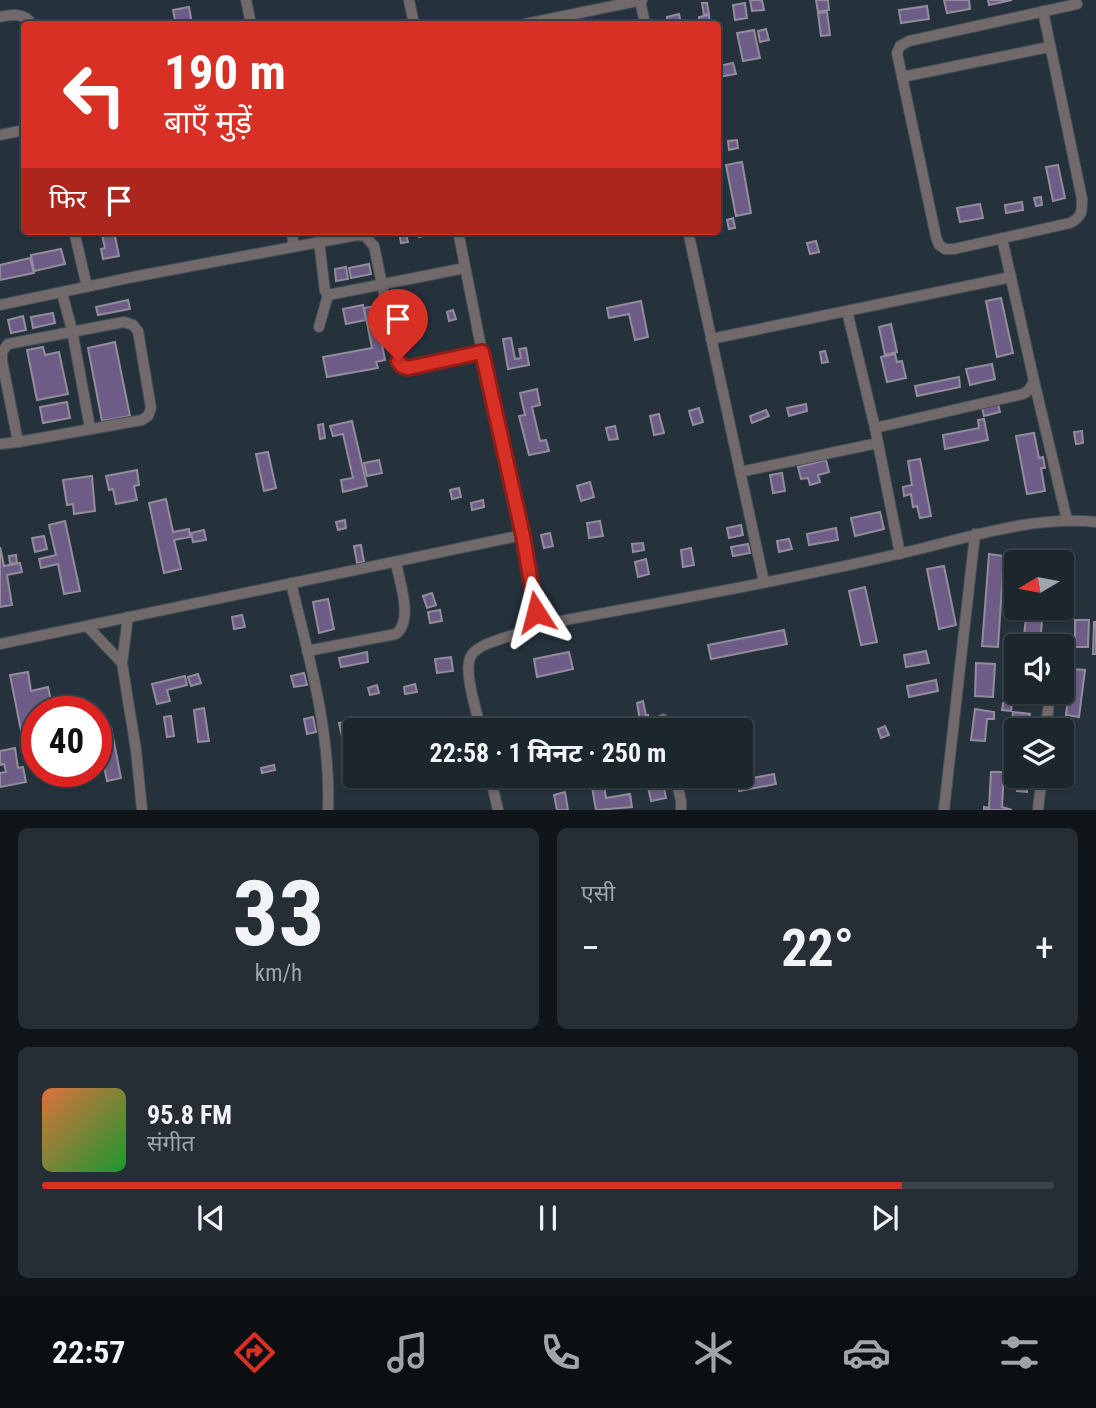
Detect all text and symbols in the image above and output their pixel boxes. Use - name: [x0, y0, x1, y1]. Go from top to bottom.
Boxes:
- text: 190 m: [164, 44, 286, 101]
- icon: left: [49, 49, 140, 140]
- text: बाएँ मुड़ें: [164, 103, 252, 141]
- icon: arrive: [100, 182, 138, 220]
- text: फिर: [49, 184, 86, 214]
- pin: [368, 289, 428, 361]
- icon: arrive: [379, 300, 417, 338]
- north arrow: [1004, 550, 1074, 620]
- map controls: [1004, 550, 1074, 788]
- position arrow: [499, 575, 573, 649]
- button: sound: [1004, 634, 1074, 704]
- speed limit sign: 40: [21, 696, 112, 787]
- button: layers: [1004, 718, 1074, 788]
- text: 22:58 · 1 मिनट · 250 m: [430, 738, 666, 768]
- text: 33: [233, 861, 324, 967]
- text: एसी: [581, 880, 615, 907]
- text: 22°: [781, 918, 854, 979]
- text: −: [581, 926, 600, 970]
- text: +: [1035, 926, 1054, 970]
- text: km/h: [255, 960, 302, 987]
- text: 95.8 FM: [147, 1100, 232, 1130]
- text: संगीत: [147, 1130, 195, 1157]
- icon: previous: [192, 1199, 230, 1237]
- icon: pause: [529, 1199, 567, 1237]
- icon: next: [866, 1199, 904, 1237]
- icon: directions: [230, 1328, 279, 1377]
- icon: music: [383, 1328, 432, 1377]
- icon: phone: [536, 1328, 585, 1377]
- icon: climate: [689, 1328, 738, 1377]
- icon: car: [842, 1328, 891, 1377]
- icon: filters: [995, 1328, 1044, 1377]
- text: 22:57: [52, 1333, 125, 1371]

